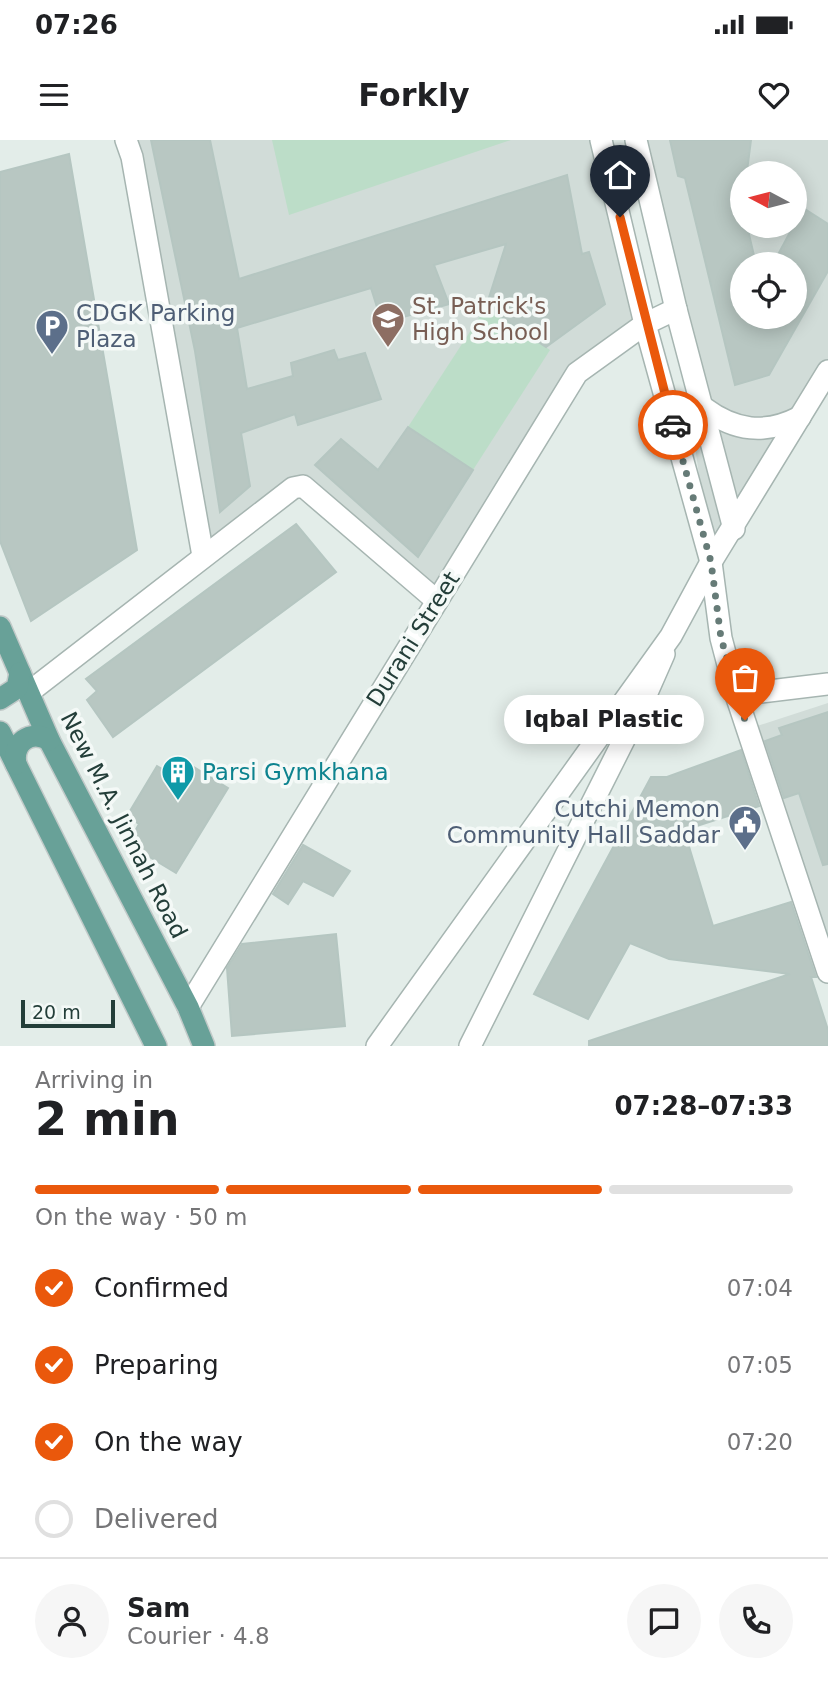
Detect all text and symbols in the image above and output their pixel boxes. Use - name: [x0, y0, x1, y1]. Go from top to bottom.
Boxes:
- text: 07:26: [35, 10, 118, 40]
- icon: menu: [35, 76, 73, 114]
- text: Forkly: [358, 76, 470, 114]
- icon: heart: [755, 76, 793, 114]
- pin: [590, 145, 650, 217]
- icon: home: [601, 156, 639, 194]
- north arrow: [730, 161, 807, 238]
- map controls: [730, 161, 807, 329]
- button: locate: [730, 252, 807, 329]
- place label: St. Patrick's High School: [412, 293, 549, 345]
- place label: CDGK Parking Plaza: [76, 300, 235, 352]
- school or university icon: St. Patrick's High School: [369, 300, 407, 349]
- parking icon: CDGK Parking Plaza: [33, 307, 71, 356]
- courier: [638, 390, 708, 460]
- icon: car: [654, 406, 692, 444]
- street label: Durani Street: [361, 567, 465, 711]
- pin: [715, 648, 775, 720]
- icon: bag: [726, 659, 764, 697]
- callout: Iqbal Plastic: [504, 696, 703, 744]
- text: Iqbal Plastic: [524, 706, 684, 732]
- street label: New M.A. Jinnah Road: [56, 707, 192, 943]
- building icon: Parsi Gymkhana: [159, 753, 197, 802]
- place label: Parsi Gymkhana: [202, 759, 389, 785]
- place label: Cutchi Memon Community Hall Saddar: [447, 796, 721, 848]
- public building icon: Cutchi Memon Community Hall Saddar: [726, 803, 764, 852]
- scale bar: [21, 997, 116, 1029]
- text: 20 m: [32, 1001, 81, 1023]
- text: Arriving in: [35, 1067, 153, 1093]
- text: 07:28–07:33: [614, 1091, 793, 1121]
- text: 2 min: [35, 1092, 179, 1146]
- text: On the way · 50 m: [35, 1204, 247, 1230]
- icon: check: [35, 1269, 73, 1307]
- text: Confirmed: [94, 1273, 229, 1303]
- text: 07:04: [727, 1275, 793, 1301]
- icon: check: [35, 1346, 73, 1384]
- text: Preparing: [94, 1350, 219, 1380]
- text: 07:05: [727, 1352, 793, 1378]
- icon: check: [35, 1423, 73, 1461]
- text: On the way: [94, 1427, 243, 1457]
- text: 07:20: [727, 1429, 793, 1455]
- text: Delivered: [94, 1504, 218, 1534]
- button: person: [35, 1584, 109, 1658]
- button: chat: [627, 1584, 701, 1658]
- button: phone: [719, 1584, 793, 1658]
- text: Sam: [127, 1593, 190, 1623]
- text: Courier · 4.8: [127, 1623, 270, 1649]

